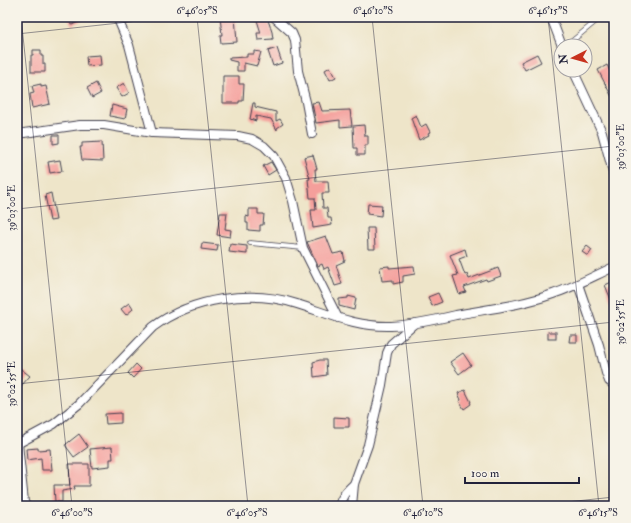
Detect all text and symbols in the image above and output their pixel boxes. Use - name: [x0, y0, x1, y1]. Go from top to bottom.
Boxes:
- text: 6°46'05"S: [176, 5, 218, 17]
- text: 6°46'10"S: [353, 5, 393, 17]
- text: 6°46'15"S: [528, 5, 568, 17]
- north arrow: [553, 38, 593, 78]
- text: N: [556, 52, 571, 66]
- text: 39°03'00"E: [615, 124, 627, 170]
- text: 39°03'00"E: [6, 185, 18, 231]
- text: 39°02'55"E: [615, 299, 627, 345]
- text: 39°02'55"E: [6, 361, 18, 407]
- scale bar: [465, 459, 579, 485]
- text: 100 m: [471, 466, 500, 481]
- text: 6°46'00"S: [51, 507, 93, 519]
- text: 6°46'05"S: [226, 507, 268, 519]
- text: 6°46'10"S: [403, 507, 443, 519]
- text: 6°46'15"S: [578, 507, 618, 519]

